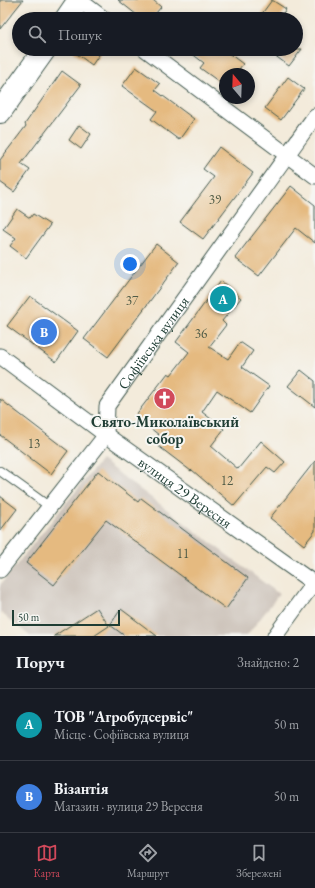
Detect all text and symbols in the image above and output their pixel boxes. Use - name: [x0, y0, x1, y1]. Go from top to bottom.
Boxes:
- search box: [12, 12, 303, 56]
- icon: search: [26, 23, 48, 45]
- text: Пошук: [58, 25, 102, 44]
- north arrow: [219, 68, 255, 104]
- house number: 39: [209, 191, 222, 208]
- your location: [120, 254, 140, 274]
- pin: A: [210, 284, 236, 314]
- street label: Софіївська вулиця: [113, 292, 193, 393]
- house number: 37: [126, 292, 139, 309]
- pin: B: [31, 317, 57, 347]
- house number: 36: [195, 325, 207, 342]
- church icon: Свято-Миколаївський собор: [152, 385, 178, 411]
- place label: Свято-Миколаївський собор: [91, 412, 239, 448]
- house number: 13: [28, 435, 40, 452]
- street label: вулиця 29 Вересня: [135, 452, 237, 532]
- house number: 12: [221, 472, 234, 489]
- house number: 11: [177, 545, 189, 562]
- scale bar: [12, 608, 120, 627]
- text: 50 m: [18, 610, 39, 624]
- text: Поруч: [16, 651, 65, 673]
- text: Знайдено: 2: [237, 654, 299, 671]
- text: ТОВ "Агробудсервіс": [54, 707, 193, 726]
- text: A: [24, 716, 34, 733]
- text: 50 m: [274, 716, 299, 733]
- text: Місце · Софіївська вулиця: [54, 726, 189, 743]
- text: Візантія: [54, 779, 109, 798]
- text: B: [25, 788, 33, 805]
- text: 50 m: [274, 788, 299, 805]
- text: Магазин · вулиця 29 Вересня: [54, 798, 203, 815]
- tab: Карта: [34, 842, 60, 880]
- tab: Маршрут: [127, 842, 169, 880]
- tab: Збережені: [236, 842, 281, 880]

